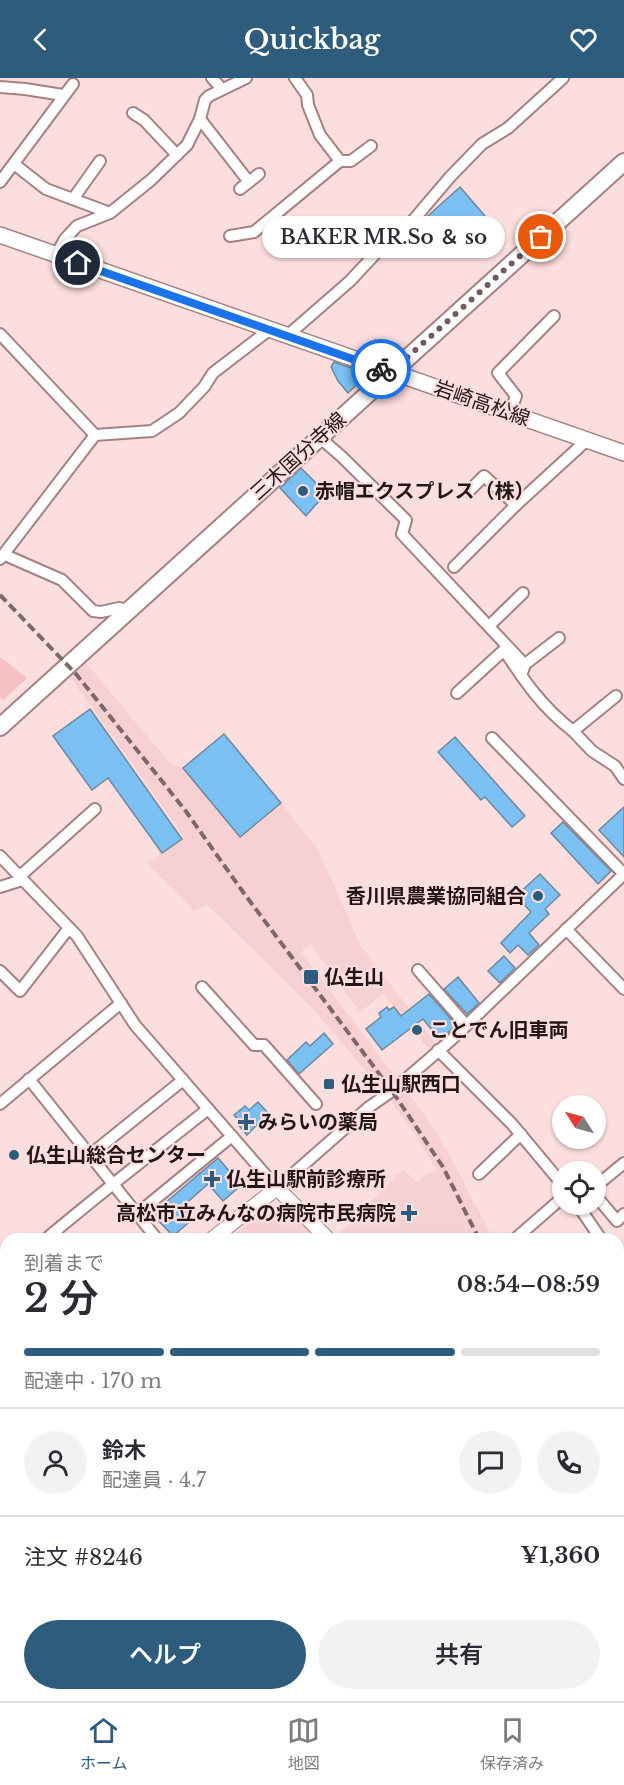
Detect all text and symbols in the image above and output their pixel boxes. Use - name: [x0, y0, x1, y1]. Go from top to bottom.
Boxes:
- icon: back: [24, 23, 57, 56]
- text: Quickbag: [244, 23, 380, 56]
- icon: heart: [567, 23, 600, 56]
- pin: [515, 211, 566, 262]
- callout: BAKER MR.So ＆ so: [262, 216, 505, 258]
- icon: bag: [524, 220, 557, 253]
- text: BAKER MR.So ＆ so: [280, 225, 487, 249]
- pin: [52, 237, 103, 288]
- icon: home: [61, 246, 94, 279]
- courier: [351, 339, 411, 399]
- icon: bike: [365, 353, 398, 386]
- street label: 岩崎高松線: [431, 375, 533, 431]
- street label: 三木国分寺線: [245, 407, 351, 505]
- place label: 赤帽エクスプレス（株）: [315, 479, 534, 503]
- marker: 赤帽エクスプレス（株）: [296, 484, 310, 498]
- place label: 香川県農業協同組合: [346, 884, 526, 908]
- marker: 香川県農業協同組合: [531, 889, 545, 903]
- place label: 仏生山: [324, 965, 384, 989]
- marker: 仏生山: [302, 968, 320, 986]
- place label: ことでん旧車両: [429, 1018, 568, 1042]
- marker: ことでん旧車両: [410, 1023, 424, 1037]
- place label: 仏生山駅西口: [341, 1072, 461, 1096]
- marker: 仏生山駅西口: [322, 1077, 336, 1091]
- north arrow: [552, 1095, 606, 1149]
- map controls: [552, 1095, 606, 1215]
- place label: みらいの薬局: [258, 1110, 378, 1134]
- marker: みらいの薬局: [239, 1115, 253, 1129]
- place label: 仏生山総合センター: [26, 1143, 206, 1167]
- marker: 仏生山総合センター: [7, 1148, 21, 1162]
- button: locate: [552, 1161, 606, 1215]
- place label: 仏生山駅前診療所: [226, 1167, 386, 1191]
- marker: 仏生山駅前診療所: [203, 1170, 221, 1188]
- place label: 高松市立みんなの病院市民病院: [116, 1201, 396, 1225]
- marker: 高松市立みんなの病院市民病院: [400, 1204, 418, 1222]
- text: 到着まで: [24, 1251, 104, 1275]
- text: 08:54–08:59: [457, 1271, 600, 1298]
- text: 2 分: [24, 1274, 99, 1323]
- text: 配達中 · 170 m: [24, 1369, 162, 1393]
- button: person: [24, 1431, 87, 1494]
- button: chat: [459, 1431, 522, 1494]
- button: phone: [537, 1431, 600, 1494]
- text: 鈴木: [102, 1437, 146, 1464]
- text: 配達員 · 4.7: [102, 1468, 206, 1492]
- text: ¥1,360: [520, 1542, 600, 1569]
- text: 注文 #8246: [24, 1544, 143, 1571]
- button: ヘルプ: [24, 1620, 306, 1689]
- button: 共有: [318, 1620, 600, 1689]
- tab: ホーム: [80, 1714, 127, 1774]
- tab: 地図: [287, 1714, 320, 1774]
- tab: 保存済み: [480, 1714, 544, 1774]

